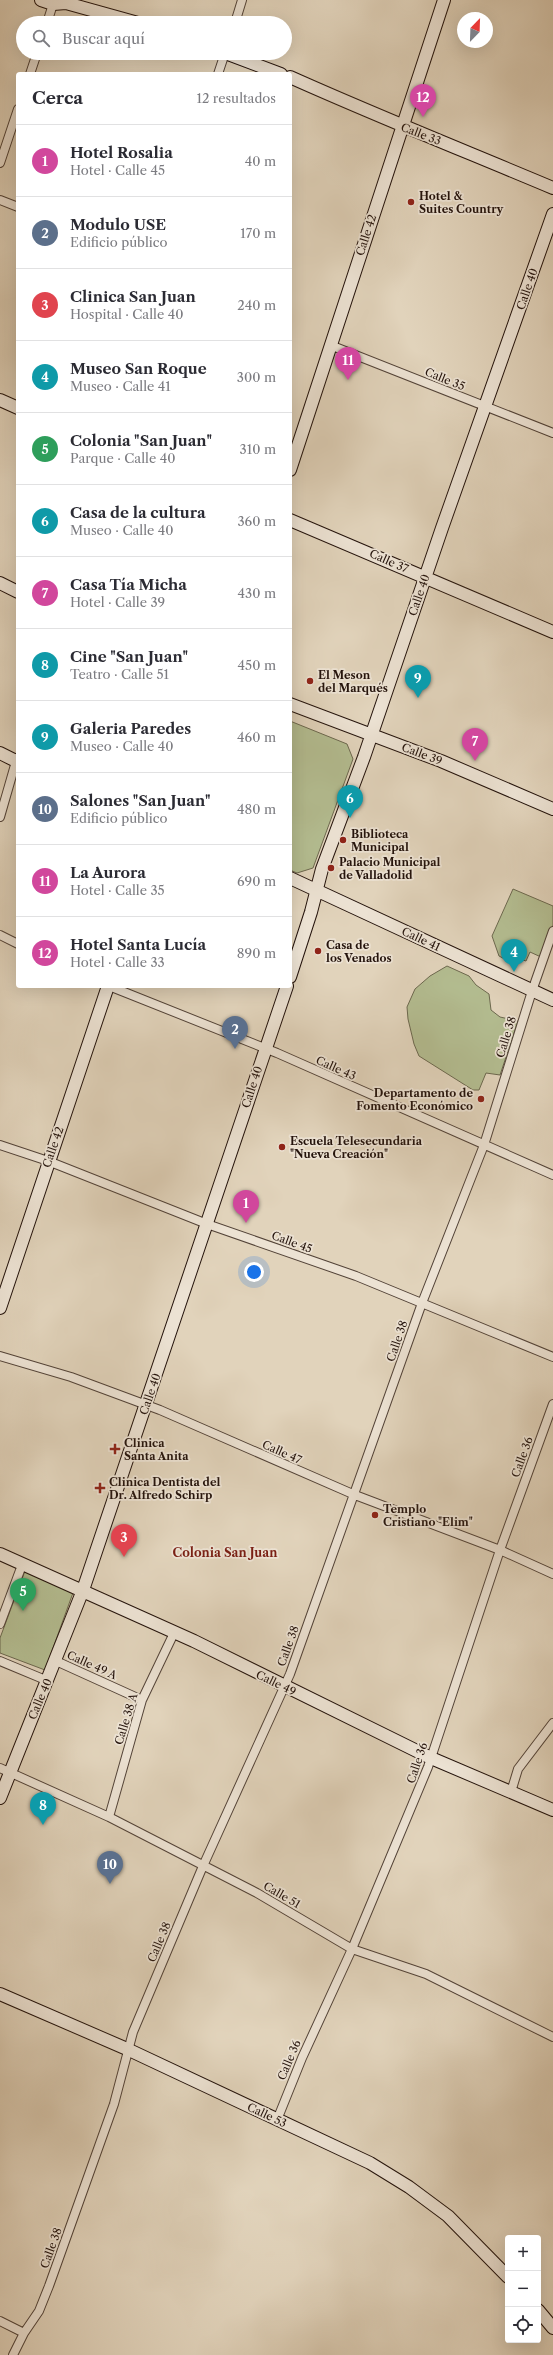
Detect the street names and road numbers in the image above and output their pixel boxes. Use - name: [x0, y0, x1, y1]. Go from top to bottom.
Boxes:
- street label: Calle 33: [399, 120, 443, 148]
- street label: Calle 42: [353, 213, 379, 257]
- street label: Calle 40: [513, 266, 541, 312]
- street label: Calle 35: [423, 365, 467, 393]
- street label: Calle 37: [367, 546, 411, 576]
- street label: Calle 40: [405, 572, 433, 618]
- street label: Calle 39: [400, 740, 444, 768]
- street label: Calle 41: [400, 924, 443, 954]
- street label: Calle 38: [493, 1015, 519, 1059]
- street label: Calle 43: [314, 1053, 358, 1083]
- street label: Calle 40: [239, 1064, 265, 1110]
- street label: Calle 42: [39, 1125, 67, 1169]
- street label: Calle 45: [270, 1228, 314, 1256]
- street label: Calle 38: [383, 1319, 411, 1363]
- street label: Calle 40: [136, 1371, 164, 1417]
- street label: Calle 36: [508, 1434, 536, 1479]
- street label: Calle 47: [260, 1437, 304, 1467]
- street label: Calle 38: [274, 1624, 302, 1668]
- street label: Calle 49 A: [65, 1648, 120, 1683]
- street label: Calle 49: [254, 1667, 298, 1699]
- street label: Calle 40: [25, 1676, 55, 1722]
- street label: Calle 38 A: [112, 1691, 141, 1746]
- street label: Calle 36: [403, 1740, 431, 1785]
- street label: Calle 51: [261, 1879, 303, 1911]
- street label: Calle 38: [144, 1920, 174, 1964]
- street label: Calle 36: [274, 2037, 304, 2082]
- street label: Calle 53: [245, 2100, 289, 2130]
- street label: Calle 38: [37, 2226, 65, 2270]

